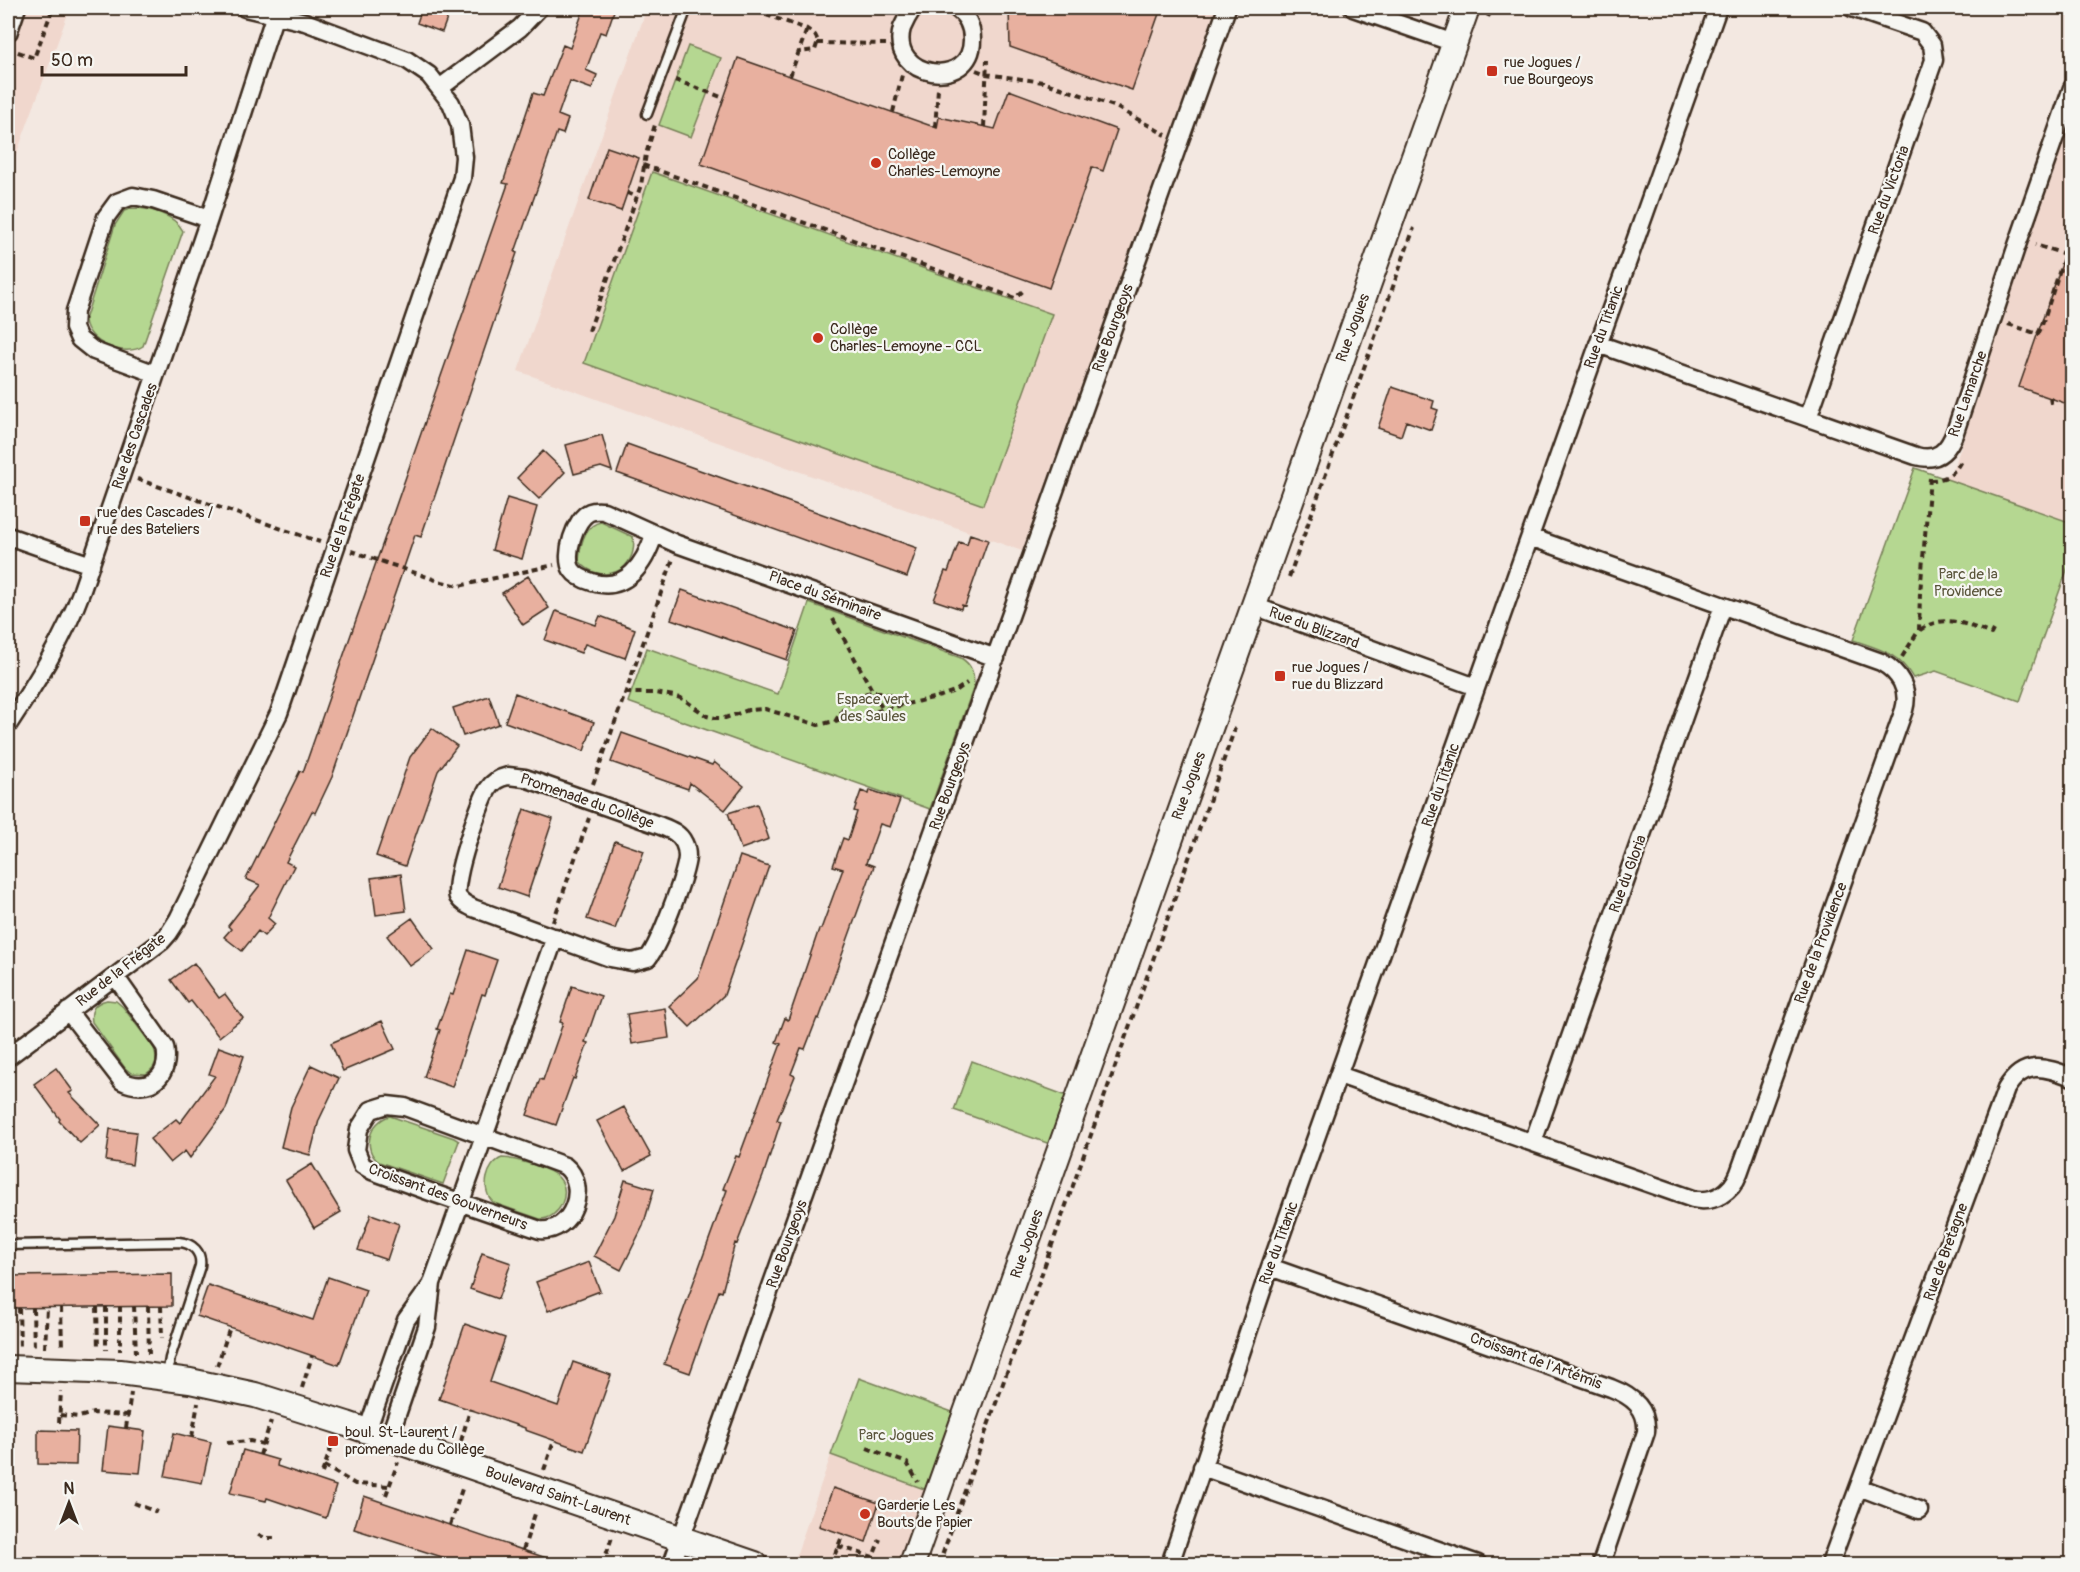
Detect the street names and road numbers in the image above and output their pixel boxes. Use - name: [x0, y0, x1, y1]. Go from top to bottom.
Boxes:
- street label: Rue du Victoria: [1864, 143, 1914, 237]
- street label: Rue Bourgeoys: [1088, 281, 1138, 375]
- street label: Rue du Titanic: [1580, 282, 1628, 371]
- street label: Rue Jogues: [1332, 291, 1374, 365]
- street label: Rue Lamarche: [1944, 348, 1992, 440]
- street label: Rue des Cascades: [108, 380, 162, 492]
- street label: Rue de la Frégate: [316, 471, 370, 580]
- street label: Place du Séminaire: [766, 567, 884, 625]
- street label: Rue du Blizzard: [1266, 603, 1362, 653]
- street label: Rue Bourgeoys: [925, 739, 975, 833]
- street label: Rue du Titanic: [1418, 740, 1464, 829]
- street label: Rue Jogues: [1168, 749, 1210, 823]
- street label: Promenade du Collège: [518, 769, 657, 833]
- street label: Rue du Gloria: [1605, 832, 1651, 916]
- street label: Rue de la Providence: [1790, 879, 1852, 1006]
- street label: Rue de la Frégate: [72, 929, 170, 1011]
- street label: Croissant des Gouverneurs: [366, 1159, 530, 1235]
- street label: Rue Bourgeoys: [762, 1197, 812, 1291]
- street label: Rue du Titanic: [1255, 1198, 1303, 1287]
- street label: Rue de Bretagne: [1920, 1200, 1973, 1303]
- street label: Rue Jogues: [1006, 1207, 1048, 1281]
- street label: Croissant de l'Artémis: [1467, 1328, 1605, 1394]
- street label: Boulevard Saint-Laurent: [483, 1462, 634, 1530]

